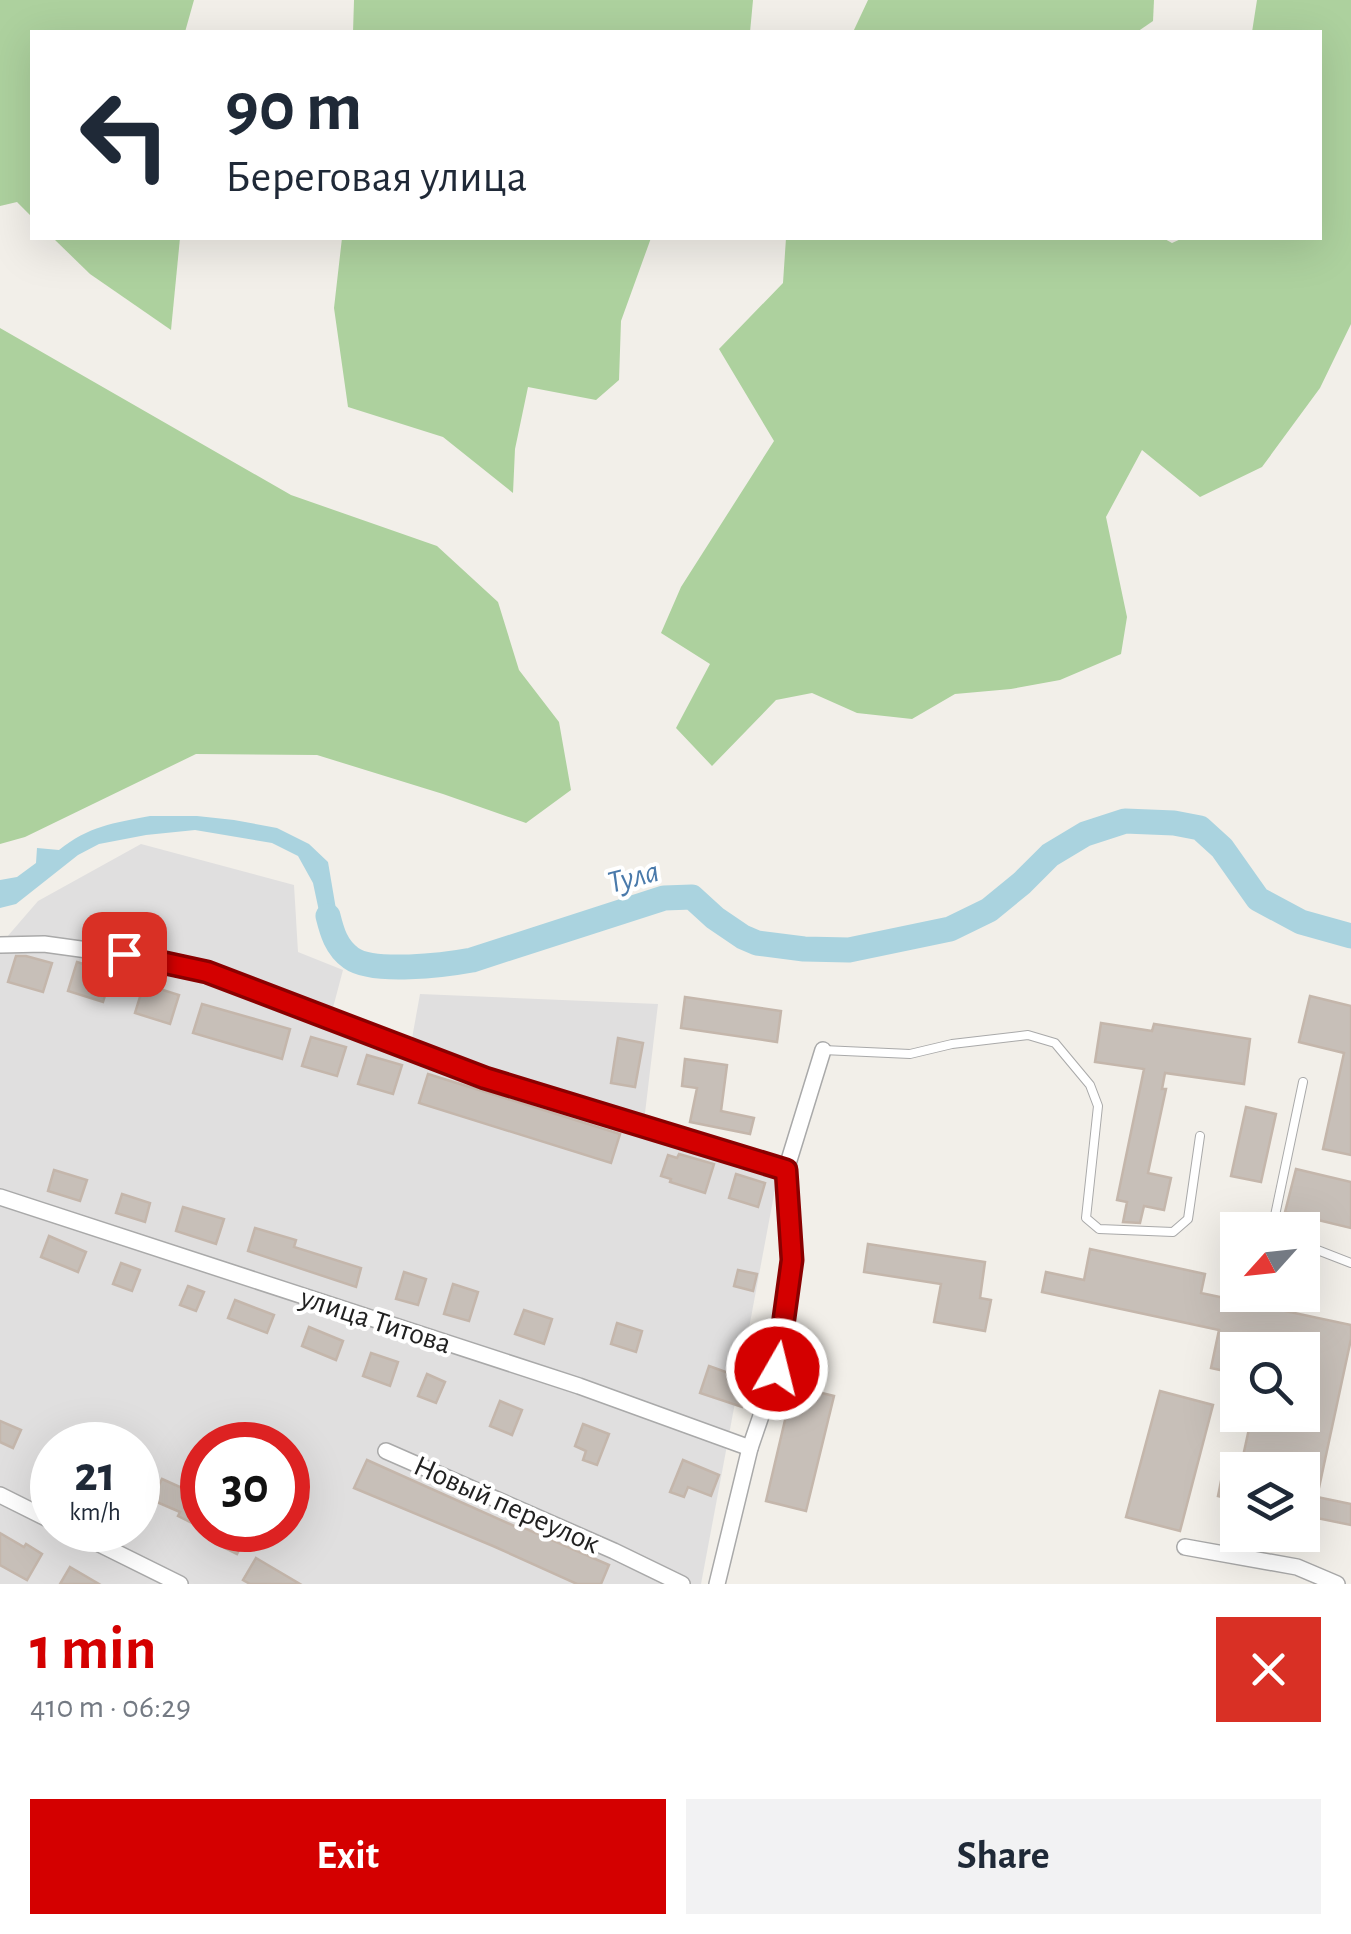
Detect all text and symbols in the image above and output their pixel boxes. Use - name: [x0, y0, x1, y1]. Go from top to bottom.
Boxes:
- icon: left: [60, 70, 190, 200]
- text: 90 m: [225, 73, 362, 143]
- text: Береговая улица: [225, 155, 527, 200]
- water label: Тула: [604, 855, 662, 899]
- pin: [82, 912, 167, 997]
- icon: arrive: [97, 927, 152, 982]
- north arrow: [1220, 1212, 1320, 1312]
- map controls: [1220, 1212, 1320, 1552]
- street label: улица Титова: [296, 1282, 455, 1359]
- position arrow: [725, 1317, 829, 1421]
- button: search: [1220, 1332, 1320, 1432]
- speed limit sign: 30: [180, 1422, 310, 1552]
- text: 21: [74, 1450, 116, 1500]
- street label: Новый переулок: [409, 1450, 604, 1559]
- button: layers: [1220, 1452, 1320, 1552]
- text: km/h: [69, 1500, 121, 1525]
- button: close: [1216, 1617, 1321, 1722]
- text: 1 min: [30, 1620, 156, 1680]
- text: 410 m · 06:29: [30, 1691, 191, 1723]
- button: Exit: [30, 1799, 666, 1914]
- button: Share: [686, 1799, 1321, 1914]

